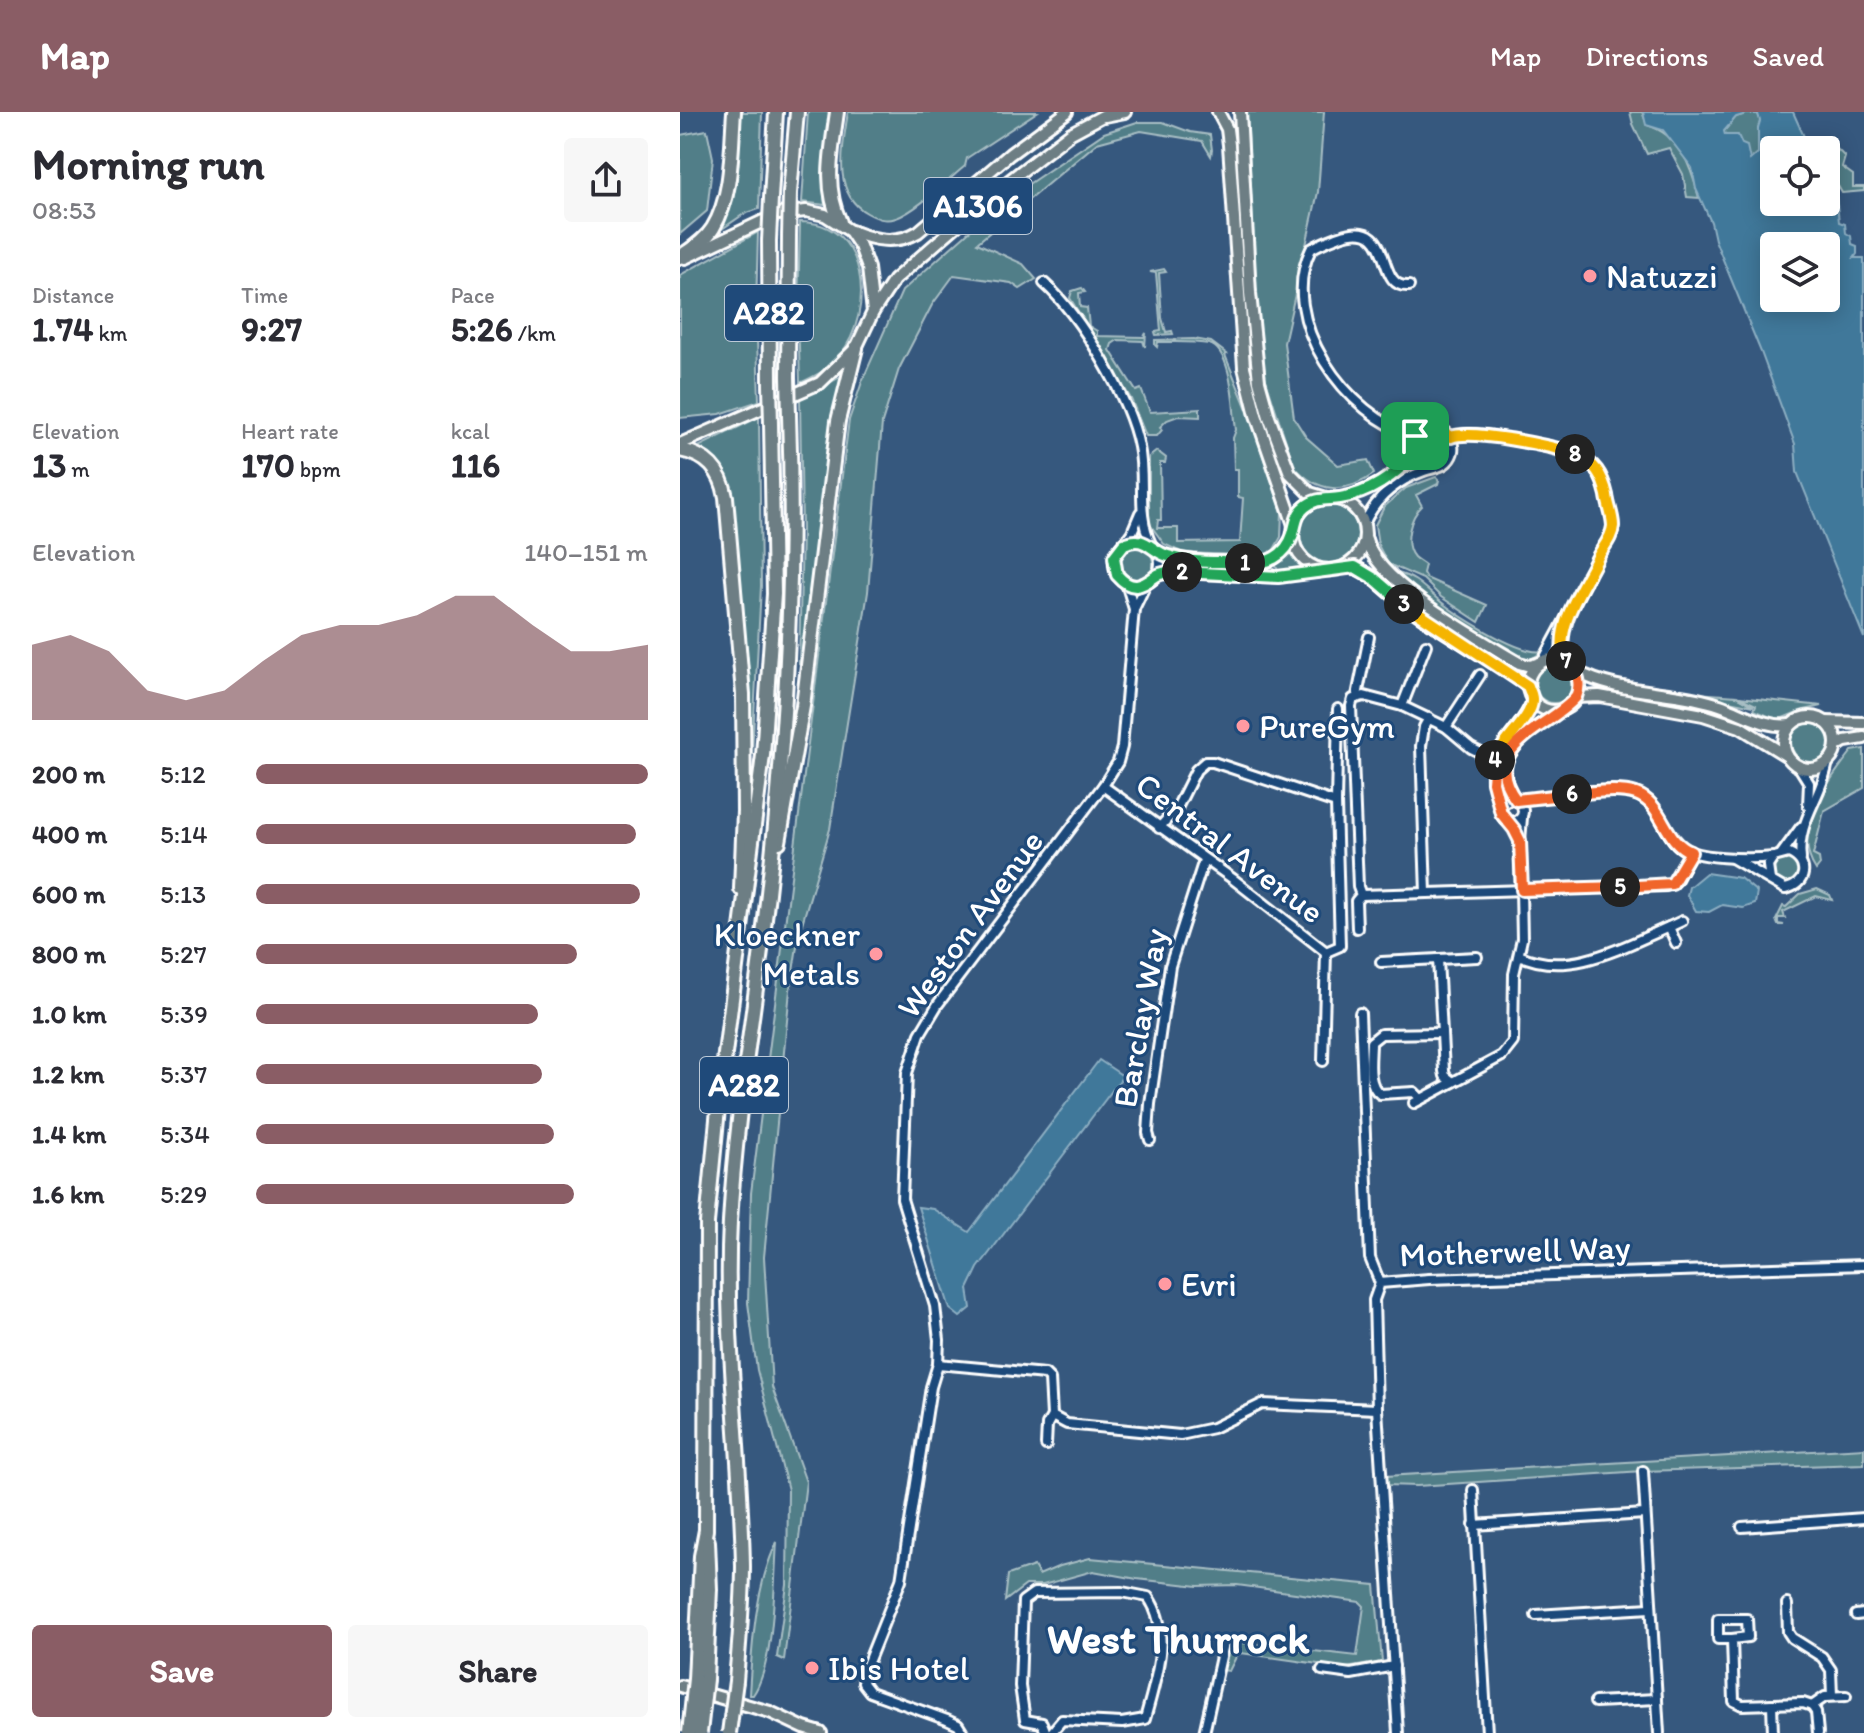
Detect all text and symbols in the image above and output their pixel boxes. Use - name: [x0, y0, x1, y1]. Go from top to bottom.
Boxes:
- text: Map: [40, 33, 110, 79]
- text: Map: [1490, 39, 1541, 73]
- text: Directions: [1585, 39, 1709, 73]
- text: Saved: [1753, 39, 1824, 73]
- map controls: [1760, 136, 1840, 312]
- button: locate: [1760, 136, 1840, 216]
- text: Morning run: [32, 137, 265, 190]
- button: share: [564, 138, 648, 222]
- road number: A1306: [924, 178, 1032, 234]
- text: 08:53: [32, 194, 96, 226]
- button: layers: [1760, 232, 1840, 312]
- place label: Natuzzi: [1606, 256, 1718, 297]
- marker: Natuzzi: [1581, 267, 1599, 285]
- text: Distance: [32, 282, 114, 309]
- text: Time: [241, 282, 288, 309]
- text: Pace: [451, 282, 495, 309]
- road number: A282: [725, 285, 813, 341]
- text: 1.74: [32, 309, 93, 350]
- text: 9:27: [241, 309, 302, 350]
- text: 5:26: [451, 309, 513, 350]
- text: km: [93, 320, 128, 347]
- text: /km: [513, 320, 556, 347]
- pin: [1381, 402, 1449, 470]
- icon: arrive: [1393, 414, 1437, 458]
- text: Elevation: [32, 418, 119, 445]
- text: Heart rate: [241, 418, 339, 445]
- text: kcal: [451, 418, 490, 445]
- pin: 8: [1555, 434, 1595, 474]
- text: 8: [1569, 440, 1581, 467]
- text: 13: [32, 445, 66, 486]
- text: 170: [241, 445, 295, 486]
- text: 116: [451, 445, 500, 486]
- text: m: [66, 456, 90, 483]
- text: bpm: [295, 456, 341, 483]
- text: Elevation: [32, 536, 135, 568]
- text: 140–151 m: [524, 536, 648, 568]
- pin: 1: [1225, 543, 1265, 583]
- text: 1: [1240, 549, 1250, 576]
- pin: 2: [1162, 552, 1202, 592]
- text: 2: [1176, 558, 1188, 585]
- pin: 3: [1384, 584, 1424, 624]
- text: 3: [1398, 590, 1410, 617]
- pin: 7: [1546, 641, 1586, 681]
- text: 7: [1561, 647, 1571, 674]
- place label: PureGym: [1259, 706, 1395, 747]
- marker: PureGym: [1234, 717, 1252, 735]
- pin: 4: [1475, 740, 1515, 780]
- text: 4: [1488, 746, 1502, 773]
- text: 200 m: [32, 758, 105, 790]
- text: 5:12: [160, 758, 206, 790]
- street label: Central Avenue: [1128, 764, 1332, 932]
- pin: 6: [1552, 774, 1592, 814]
- text: 6: [1566, 780, 1578, 807]
- text: 400 m: [32, 818, 107, 850]
- text: 5:14: [160, 818, 208, 850]
- street label: Weston Avenue: [888, 822, 1052, 1026]
- pin: 5: [1600, 867, 1640, 907]
- text: 5: [1614, 873, 1626, 900]
- text: 600 m: [32, 878, 106, 910]
- text: 5:13: [160, 878, 206, 910]
- place label: Kloeckner Metals: [714, 914, 860, 994]
- street label: Barclay Way: [1104, 925, 1176, 1111]
- text: 800 m: [32, 938, 106, 970]
- text: 5:27: [160, 938, 207, 970]
- marker: Kloeckner Metals: [867, 945, 885, 963]
- text: 1.0 km: [32, 998, 107, 1030]
- text: 5:39: [160, 998, 208, 1030]
- road number: A282: [700, 1057, 788, 1113]
- text: 1.2 km: [32, 1058, 104, 1090]
- text: 5:37: [160, 1058, 207, 1090]
- text: 1.4 km: [32, 1118, 106, 1150]
- text: 5:34: [160, 1118, 210, 1150]
- text: 1.6 km: [32, 1178, 104, 1210]
- text: 5:29: [160, 1178, 207, 1210]
- street label: Motherwell Way: [1399, 1226, 1631, 1276]
- place label: Evri: [1181, 1264, 1237, 1305]
- marker: Evri: [1156, 1275, 1174, 1293]
- district label: West Thurrock: [1047, 1613, 1310, 1664]
- button: Save: [32, 1625, 332, 1717]
- button: Share: [348, 1625, 648, 1717]
- place label: Ibis Hotel: [828, 1648, 970, 1689]
- marker: Ibis Hotel: [803, 1659, 821, 1677]

